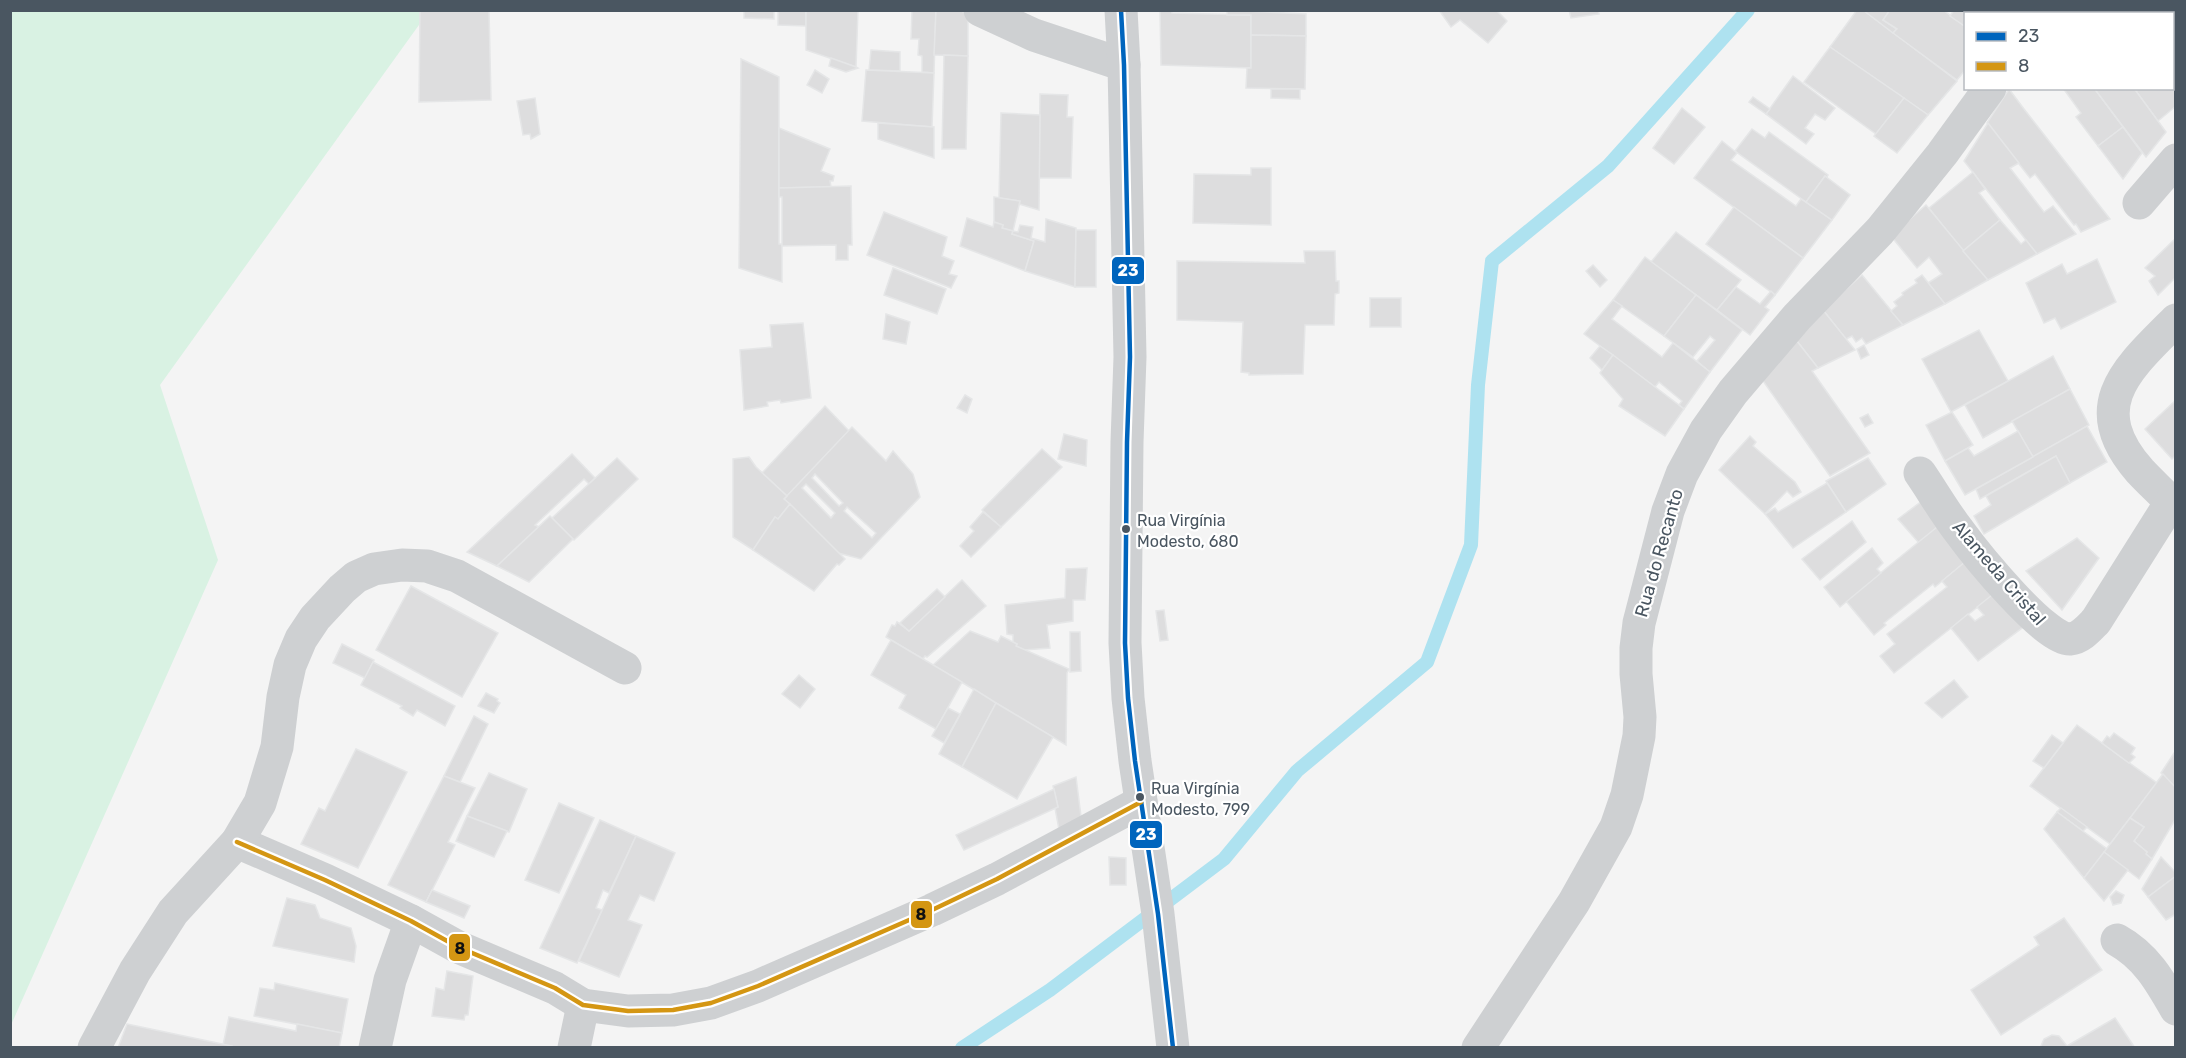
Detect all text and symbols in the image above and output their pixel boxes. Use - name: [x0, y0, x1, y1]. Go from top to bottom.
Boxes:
- legend: [1964, 12, 2174, 90]
- text: 23: [2018, 25, 2039, 47]
- text: 8: [2018, 55, 2029, 77]
- line badge: 23: [1111, 256, 1145, 285]
- text: 23: [1118, 261, 1138, 280]
- street label: Rua do Recanto: [1630, 486, 1688, 620]
- place label: Rua Virgínia Modesto, 680: [1137, 511, 1239, 551]
- street label: Alameda Cristal: [1948, 516, 2050, 630]
- marker: Rua Virgínia Modesto, 680: [1120, 523, 1132, 535]
- place label: Rua Virgínia Modesto, 799: [1151, 779, 1250, 819]
- marker: Rua Virgínia Modesto, 799: [1134, 791, 1146, 803]
- line badge: 23: [1129, 820, 1163, 849]
- text: 23: [1136, 825, 1156, 844]
- line badge: 8: [910, 900, 933, 929]
- text: 8: [916, 905, 927, 924]
- line badge: 8: [448, 933, 471, 962]
- text: 8: [455, 939, 466, 958]

